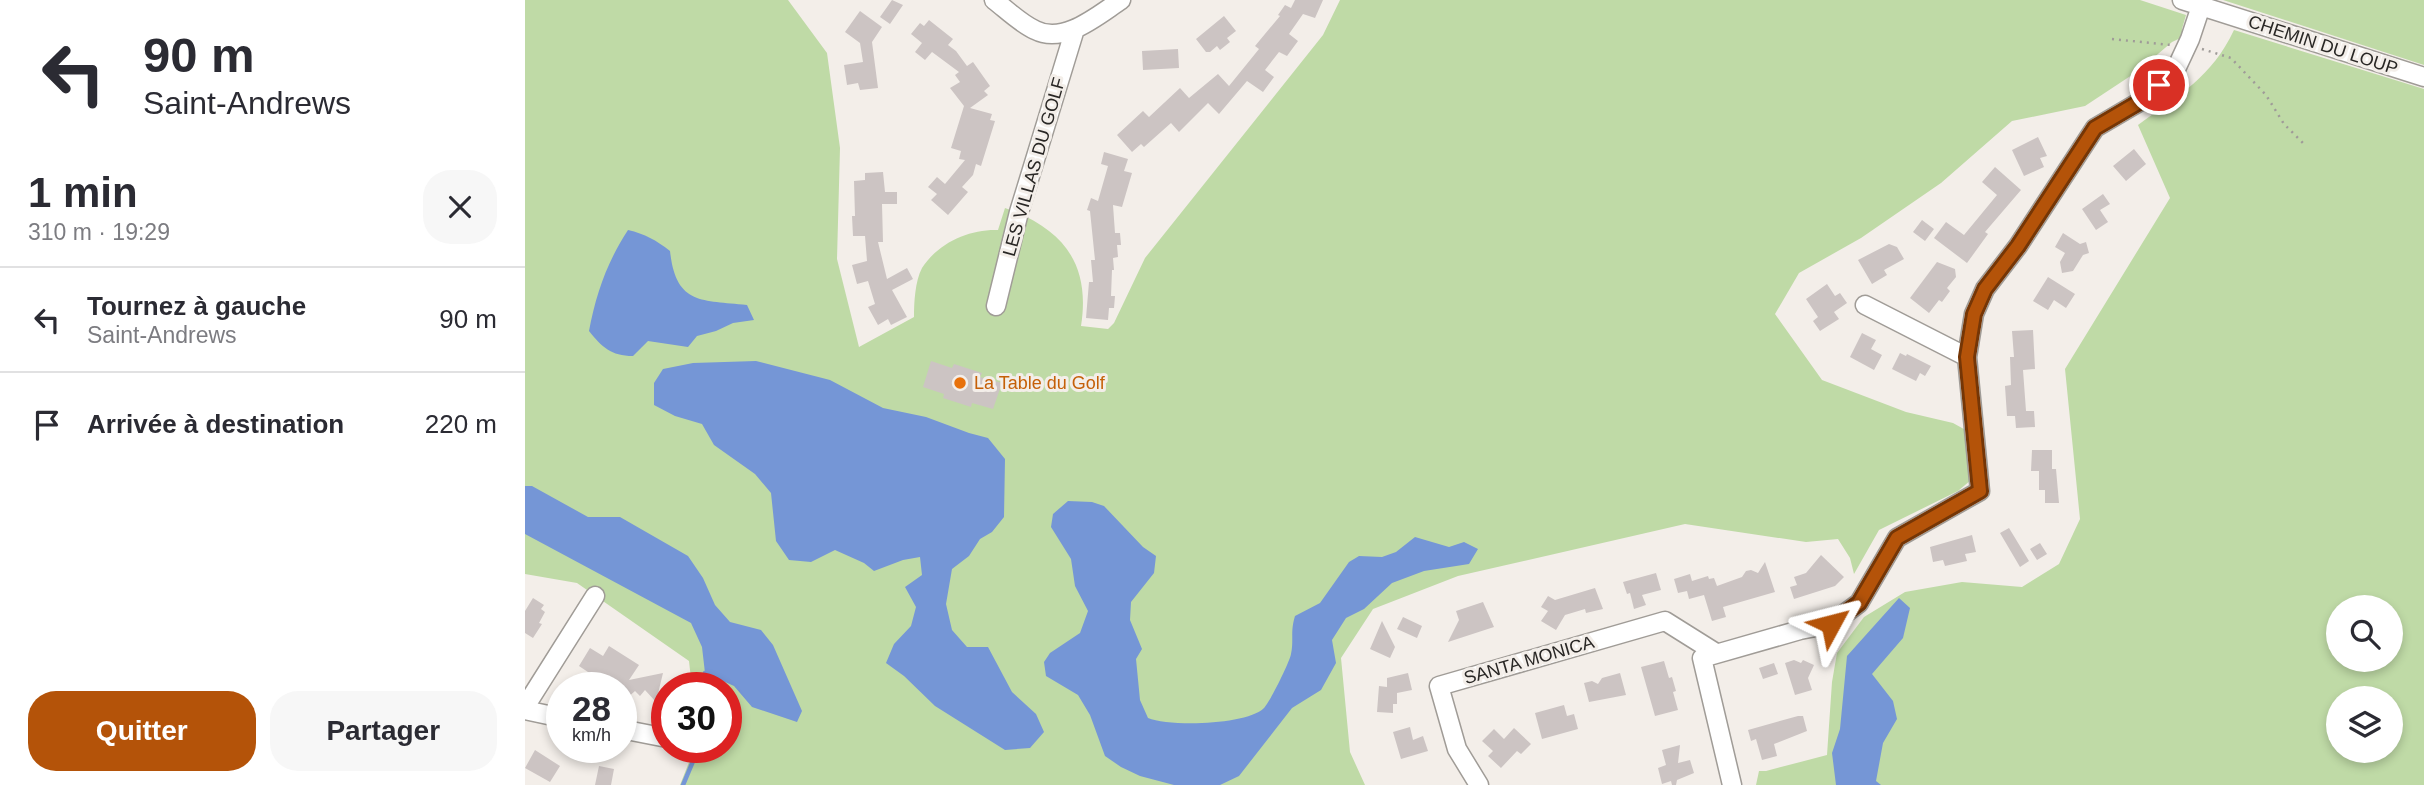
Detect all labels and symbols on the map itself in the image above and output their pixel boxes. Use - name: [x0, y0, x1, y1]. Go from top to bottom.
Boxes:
- street label: CHEMIN DU LOUP: [2246, 11, 2400, 79]
- pin: [2129, 55, 2189, 115]
- street label: LES VILLAS DU GOLF: [999, 75, 1069, 259]
- place label: La Table du Golf: [974, 373, 1106, 393]
- marker: La Table du Golf: [952, 375, 968, 391]
- position arrow: [1794, 587, 1868, 661]
- street label: SANTA MONICA: [1462, 632, 1596, 688]
- speed limit sign: 30: [651, 672, 742, 763]

